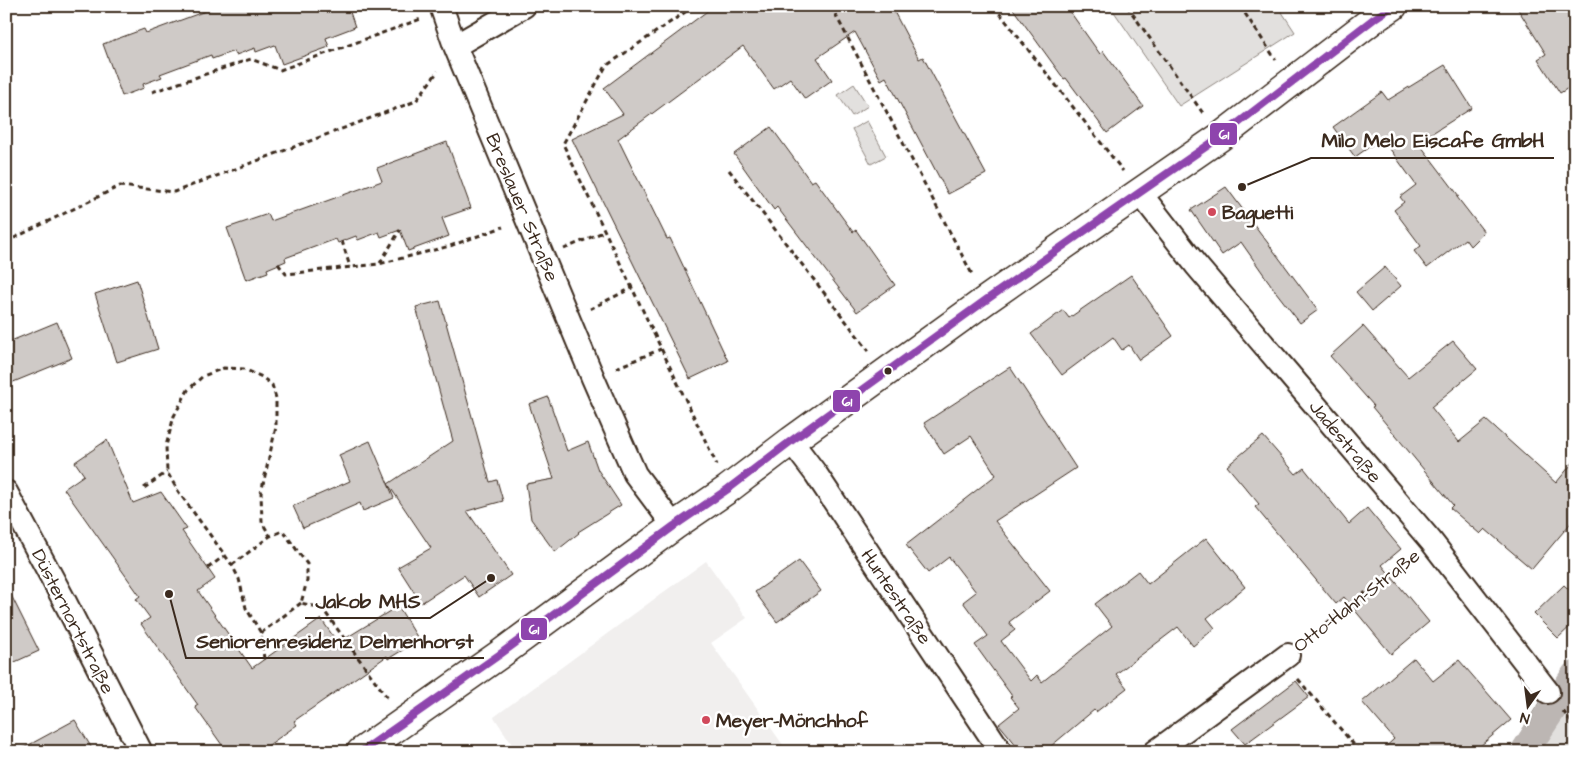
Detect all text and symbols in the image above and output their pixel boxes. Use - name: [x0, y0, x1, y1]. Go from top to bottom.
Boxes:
- line badge: 61: [1209, 122, 1238, 146]
- callout: Milo Melo Eiscafe GmbH: [1311, 123, 1554, 158]
- text: 61: [1219, 125, 1229, 145]
- text: Milo Melo Eiscafe GmbH: [1322, 127, 1544, 155]
- street label: Breslauer Straße: [478, 129, 565, 286]
- place label: Baguetti: [1222, 200, 1293, 228]
- marker: Baguetti: [1206, 206, 1218, 218]
- unlabelled marker: [883, 366, 893, 376]
- line badge: 61: [832, 389, 861, 413]
- text: 61: [842, 392, 852, 412]
- street label: Jadestraße: [1302, 395, 1388, 489]
- street label: Otto-Hahn-Straße: [1288, 543, 1426, 659]
- street label: Huntestraße: [854, 544, 938, 650]
- street label: Düsternortstraße: [24, 545, 121, 699]
- callout: Jakob MHS: [305, 583, 430, 618]
- text: Jakob MHS: [314, 588, 421, 616]
- line badge: 61: [520, 617, 548, 641]
- text: 61: [529, 620, 539, 640]
- callout: Seniorenresidenz Delmenhorst: [186, 623, 484, 658]
- text: Seniorenresidenz Delmenhorst: [195, 628, 475, 656]
- north arrow: [1504, 680, 1554, 730]
- text: N: [1518, 707, 1532, 728]
- place label: Meyer-Mönchhof: [716, 708, 869, 736]
- marker: Meyer-Mönchhof: [700, 714, 712, 726]

